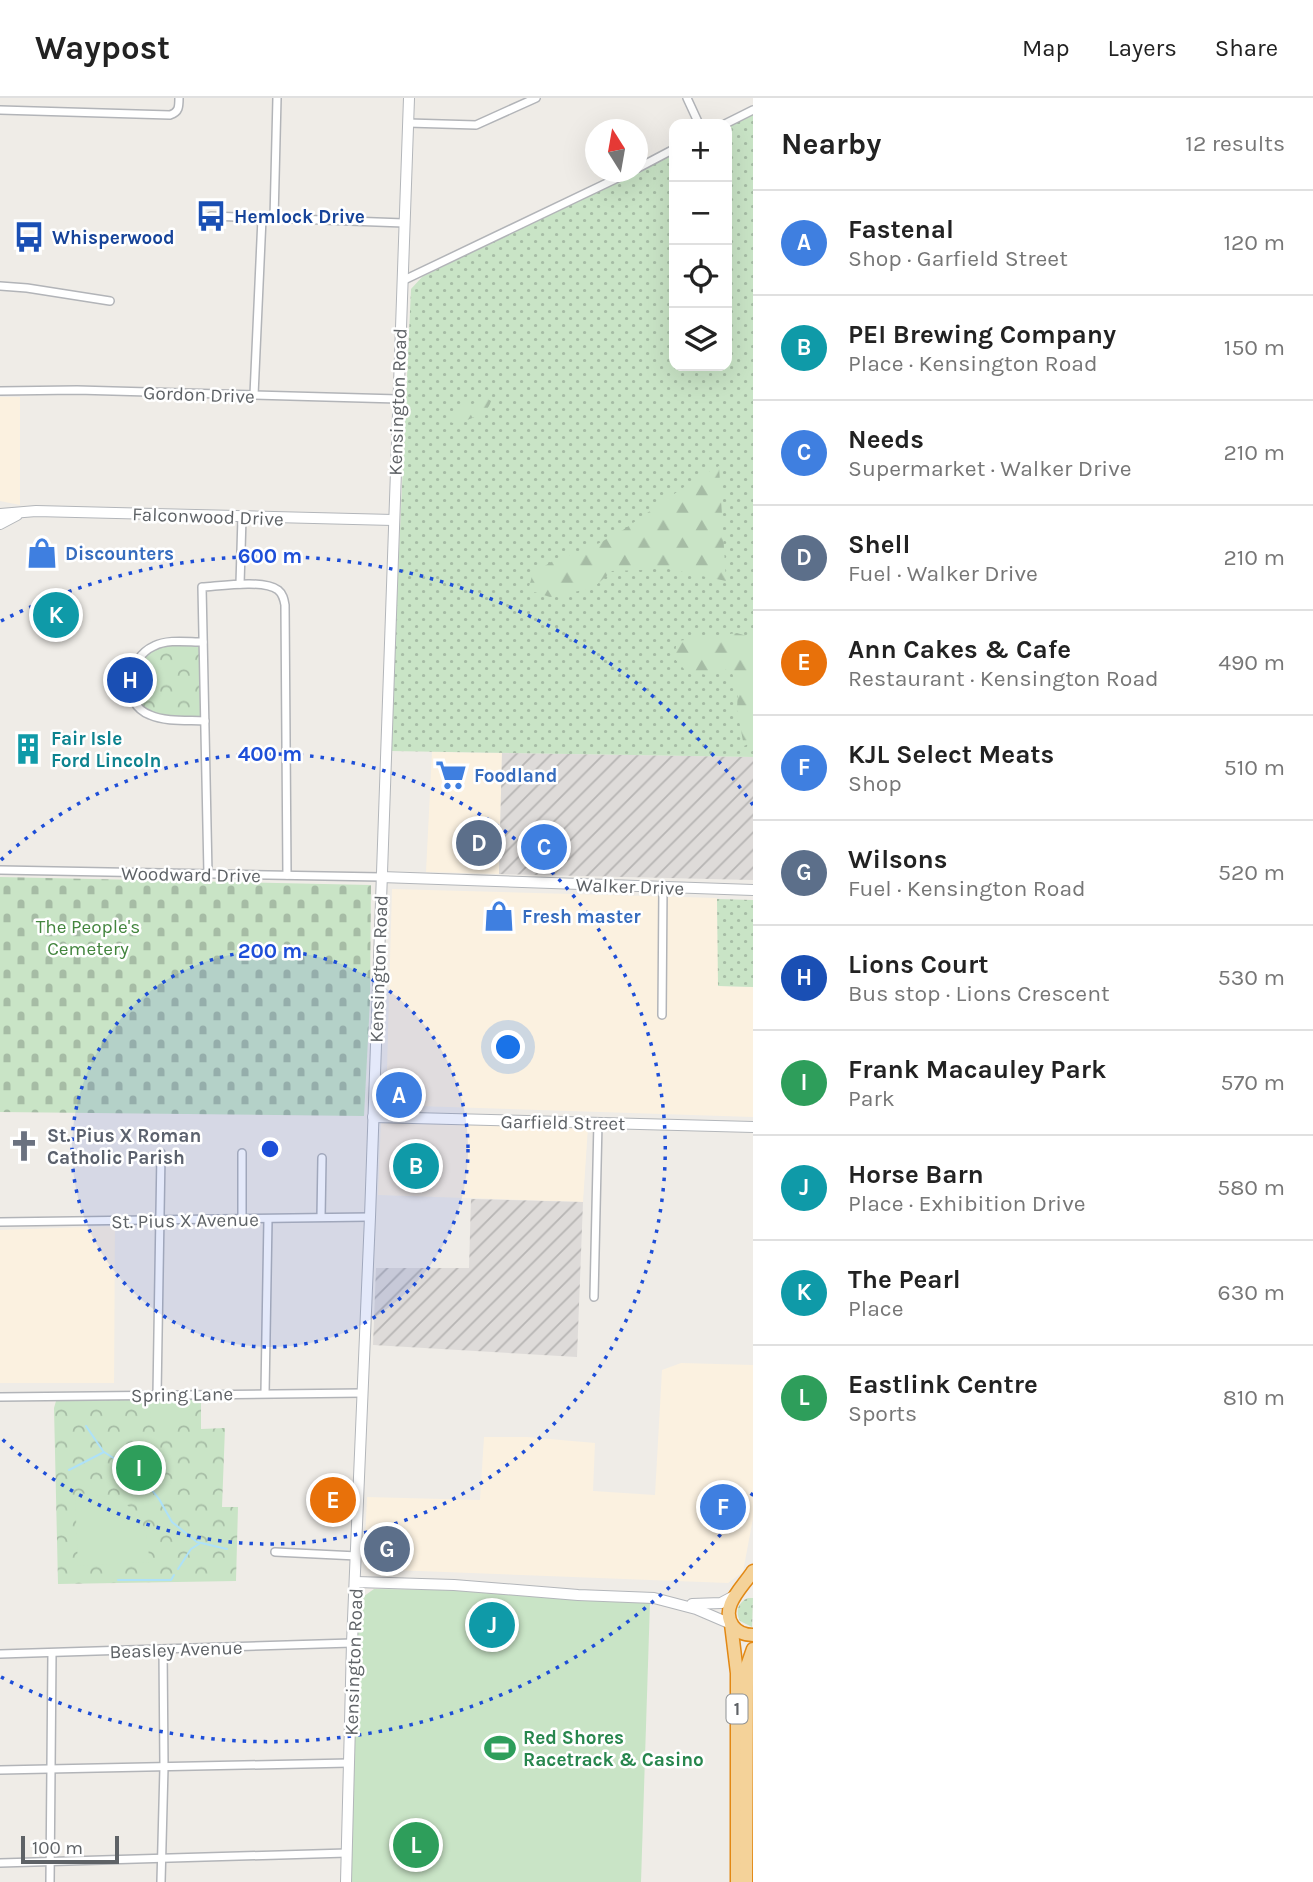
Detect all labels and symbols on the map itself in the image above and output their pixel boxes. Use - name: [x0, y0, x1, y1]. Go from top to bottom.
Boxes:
- north arrow: [585, 119, 648, 182]
- bus stop icon: Hemlock Drive: [194, 199, 228, 233]
- place label: Hemlock Drive: [234, 206, 365, 228]
- bus stop icon: Whisperwood: [12, 220, 46, 254]
- place label: Whisperwood: [52, 227, 175, 249]
- street label: Kensington Road: [384, 328, 412, 476]
- street label: Gordon Drive: [143, 382, 255, 408]
- street label: Falconwood Drive: [132, 503, 284, 531]
- shop icon: Discounters: [25, 536, 59, 570]
- place label: Discounters: [65, 543, 174, 565]
- text: 600 m: [238, 544, 302, 568]
- pin: K: [33, 589, 79, 641]
- pin: H: [107, 654, 153, 706]
- place label: Fair Isle Ford Lincoln: [51, 728, 161, 772]
- building icon: Fair Isle Ford Lincoln: [11, 732, 45, 766]
- text: 400 m: [238, 742, 302, 766]
- supermarket icon: Foodland: [434, 758, 468, 792]
- place label: Foodland: [474, 765, 557, 787]
- pin: D: [456, 817, 502, 869]
- pin: C: [521, 821, 567, 873]
- street label: Woodward Drive: [121, 863, 261, 887]
- street label: Walker Drive: [575, 874, 685, 900]
- street label: Kensington Road: [365, 895, 393, 1043]
- shop icon: Fresh master: [482, 899, 516, 933]
- place label: Fresh master: [522, 906, 641, 928]
- park label: The People's Cemetery: [36, 916, 140, 960]
- text: 200 m: [238, 939, 302, 963]
- your location: [491, 1030, 525, 1064]
- pin: A: [376, 1069, 422, 1121]
- street label: Garfield Street: [500, 1111, 626, 1135]
- place label: St. Pius X Roman Catholic Parish: [47, 1125, 201, 1169]
- church icon: St. Pius X Roman Catholic Parish: [7, 1129, 41, 1163]
- centre of rings: [258, 1137, 282, 1161]
- pin: B: [393, 1140, 439, 1192]
- street label: St. Pius X Avenue: [111, 1209, 259, 1233]
- street label: Spring Lane: [131, 1383, 233, 1407]
- pin: I: [116, 1442, 162, 1494]
- pin: E: [310, 1474, 356, 1526]
- pin: F: [700, 1481, 746, 1533]
- pin: G: [364, 1523, 410, 1575]
- street label: Kensington Road: [340, 1588, 368, 1736]
- pin: J: [469, 1599, 515, 1651]
- street label: Beasley Avenue: [109, 1637, 243, 1663]
- road number: 1: [726, 1694, 748, 1724]
- place label: Red Shores Racetrack & Casino: [523, 1727, 704, 1771]
- sports icon: Red Shores Racetrack & Casino: [483, 1731, 517, 1765]
- pin: L: [393, 1819, 439, 1871]
- scale bar: [21, 1833, 119, 1865]

